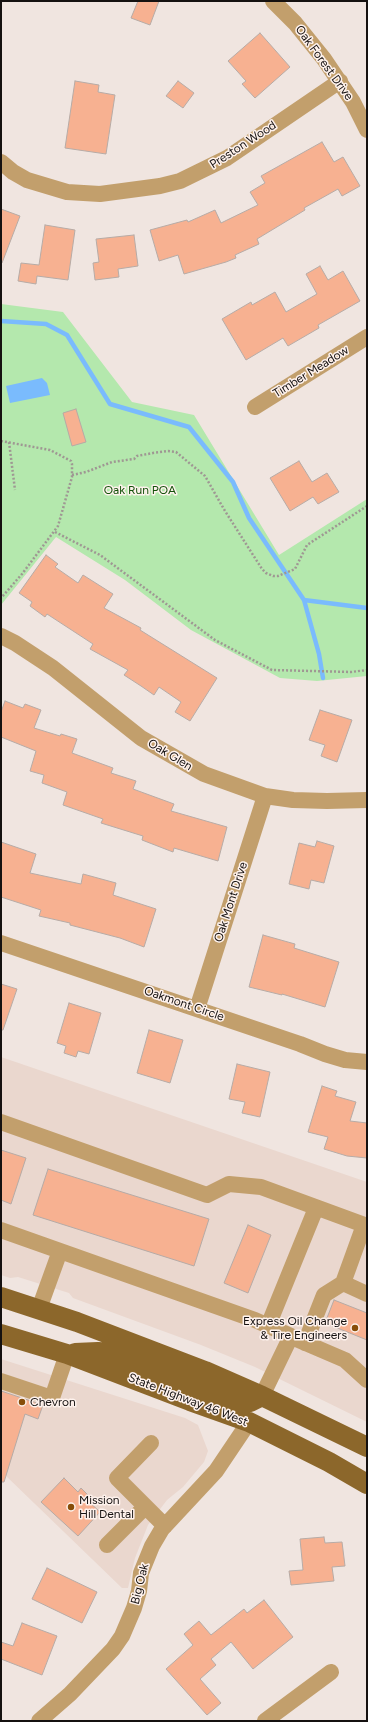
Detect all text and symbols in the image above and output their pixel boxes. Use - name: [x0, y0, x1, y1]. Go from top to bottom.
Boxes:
- street label: Oak Forest Drive: [292, 23, 356, 103]
- street label: Preston Wood: [207, 118, 279, 172]
- street label: Timber Meadow: [271, 343, 351, 401]
- park label: Oak Run POA: [104, 483, 176, 497]
- street label: Oak Glen: [145, 736, 195, 774]
- street label: Oak Mont Drive: [211, 860, 251, 944]
- street label: Oakmont Circle: [142, 984, 226, 1024]
- place label: Express Oil Change & Tire Engineers: [243, 1314, 347, 1342]
- marker: Express Oil Change & Tire Engineers: [350, 1323, 360, 1333]
- street label: State Highway 46 West: [126, 1371, 250, 1429]
- place label: Chevron: [30, 1395, 76, 1409]
- marker: Chevron: [17, 1397, 27, 1407]
- place label: Mission Hill Dental: [79, 1493, 134, 1521]
- marker: Mission Hill Dental: [66, 1502, 76, 1512]
- street label: Big Oak: [128, 1562, 152, 1606]

